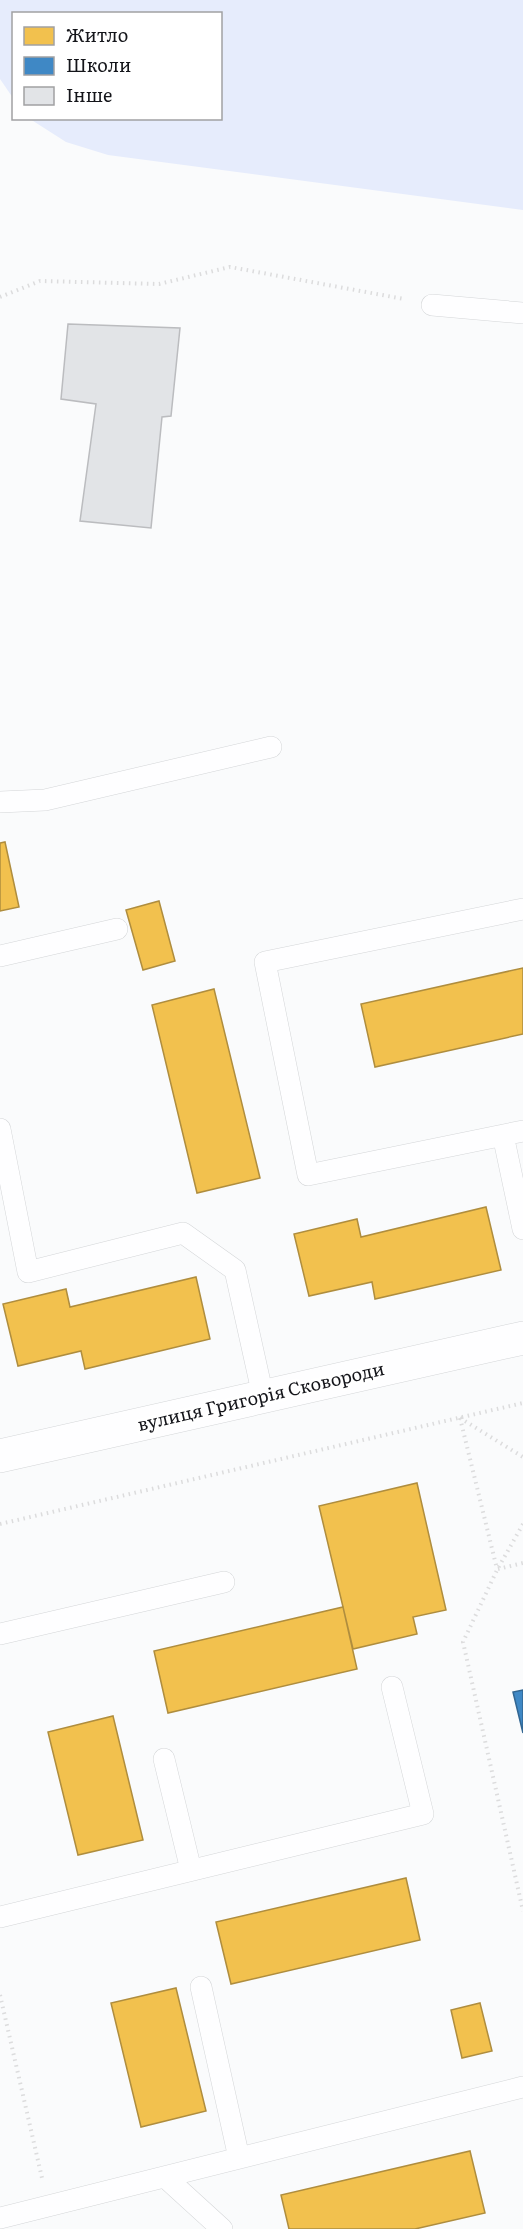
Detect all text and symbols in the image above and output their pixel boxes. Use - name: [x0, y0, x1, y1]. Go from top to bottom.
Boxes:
- legend: [12, 12, 222, 120]
- text: Житло: [66, 21, 128, 48]
- text: Школи: [66, 51, 131, 78]
- text: Інше: [66, 81, 112, 108]
- street label: вулиця Григорія Сковороди: [135, 1354, 387, 1437]

